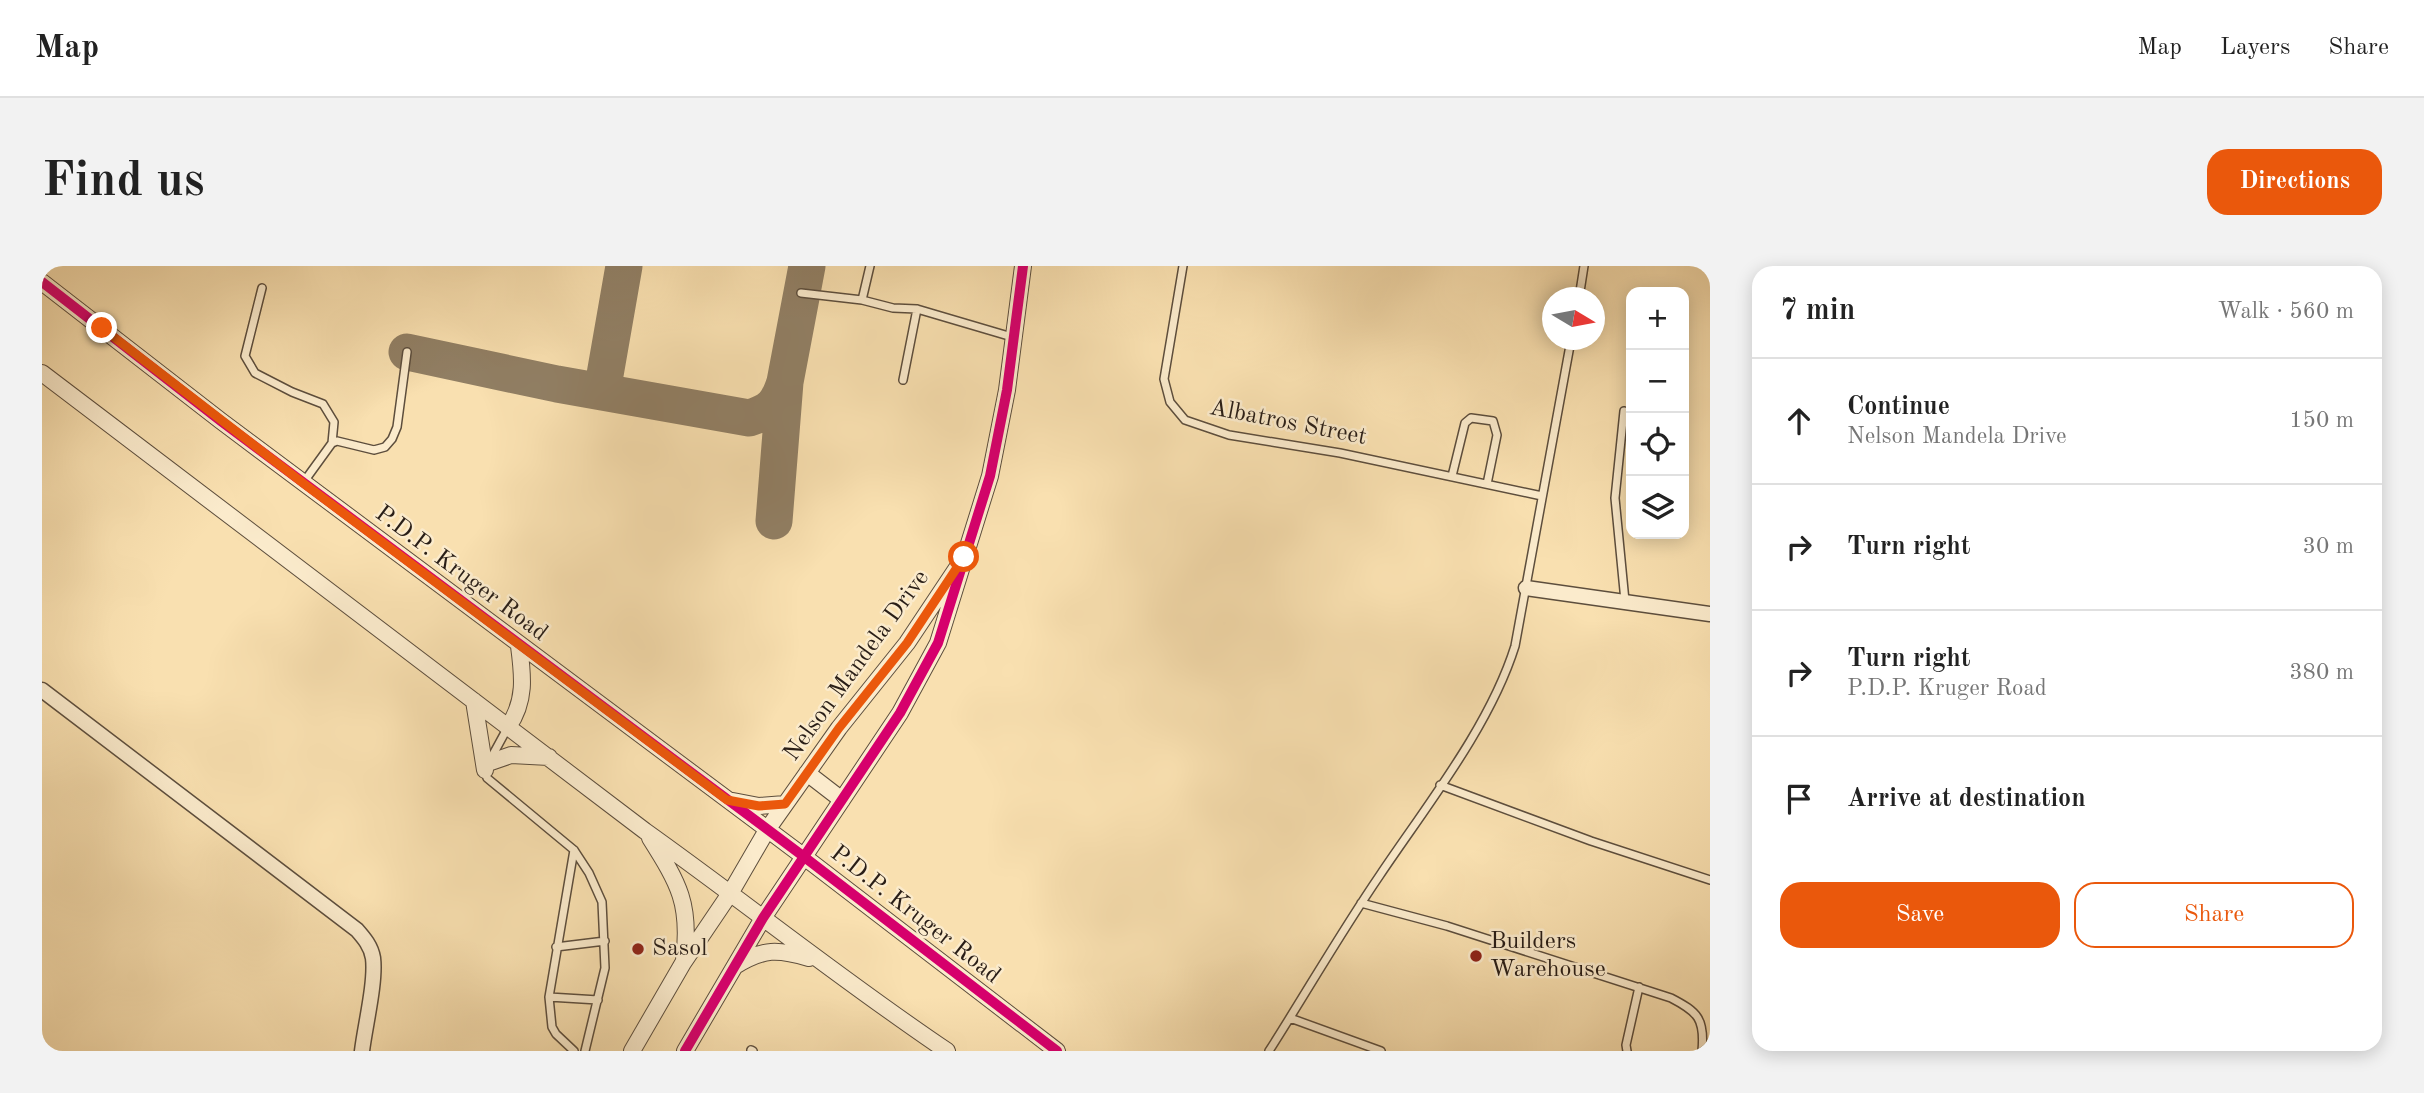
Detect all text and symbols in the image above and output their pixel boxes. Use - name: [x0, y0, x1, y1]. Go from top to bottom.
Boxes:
- text: Map: [35, 32, 99, 65]
- text: Map: [2138, 36, 2182, 60]
- text: Layers: [2220, 36, 2290, 60]
- text: Share: [2328, 36, 2389, 60]
- button: Directions: [2207, 149, 2382, 215]
- text: Find us: [42, 158, 205, 207]
- north arrow: [1542, 287, 1605, 350]
- map controls: [1626, 287, 1689, 539]
- button: +: [1626, 287, 1689, 350]
- text: 7 min: [1780, 296, 1855, 326]
- text: Walk · 560 m: [2218, 300, 2354, 323]
- route end: [86, 312, 117, 343]
- button: −: [1626, 350, 1689, 413]
- text: Continue: [1847, 394, 1950, 420]
- street label: Albatros Street: [1207, 396, 1369, 450]
- icon: ahead: [1780, 402, 1818, 440]
- text: 150 m: [2289, 409, 2354, 432]
- button: locate: [1626, 413, 1689, 476]
- text: Nelson Mandela Drive: [1847, 425, 2067, 448]
- button: layers: [1626, 476, 1689, 539]
- street label: P.D.P. Kruger Road: [370, 502, 552, 646]
- icon: right: [1780, 528, 1818, 566]
- text: Turn right: [1847, 534, 1970, 560]
- text: 30 m: [2303, 535, 2354, 558]
- route start: [948, 541, 979, 572]
- street label: Nelson Mandela Drive: [780, 566, 934, 766]
- text: Turn right: [1847, 646, 1970, 672]
- icon: right: [1780, 654, 1818, 692]
- text: 380 m: [2289, 661, 2354, 684]
- text: P.D.P. Kruger Road: [1847, 677, 2047, 700]
- icon: arrive: [1780, 780, 1818, 818]
- text: Arrive at destination: [1847, 786, 2086, 812]
- street label: P.D.P. Kruger Road: [825, 841, 1005, 989]
- button: Save: [1780, 882, 2060, 948]
- button: Share: [2074, 882, 2354, 948]
- place label: Builders Warehouse: [1490, 930, 1606, 982]
- place label: Sasol: [652, 937, 708, 961]
- marker: Sasol: [630, 941, 646, 957]
- marker: Builders Warehouse: [1468, 948, 1484, 964]

